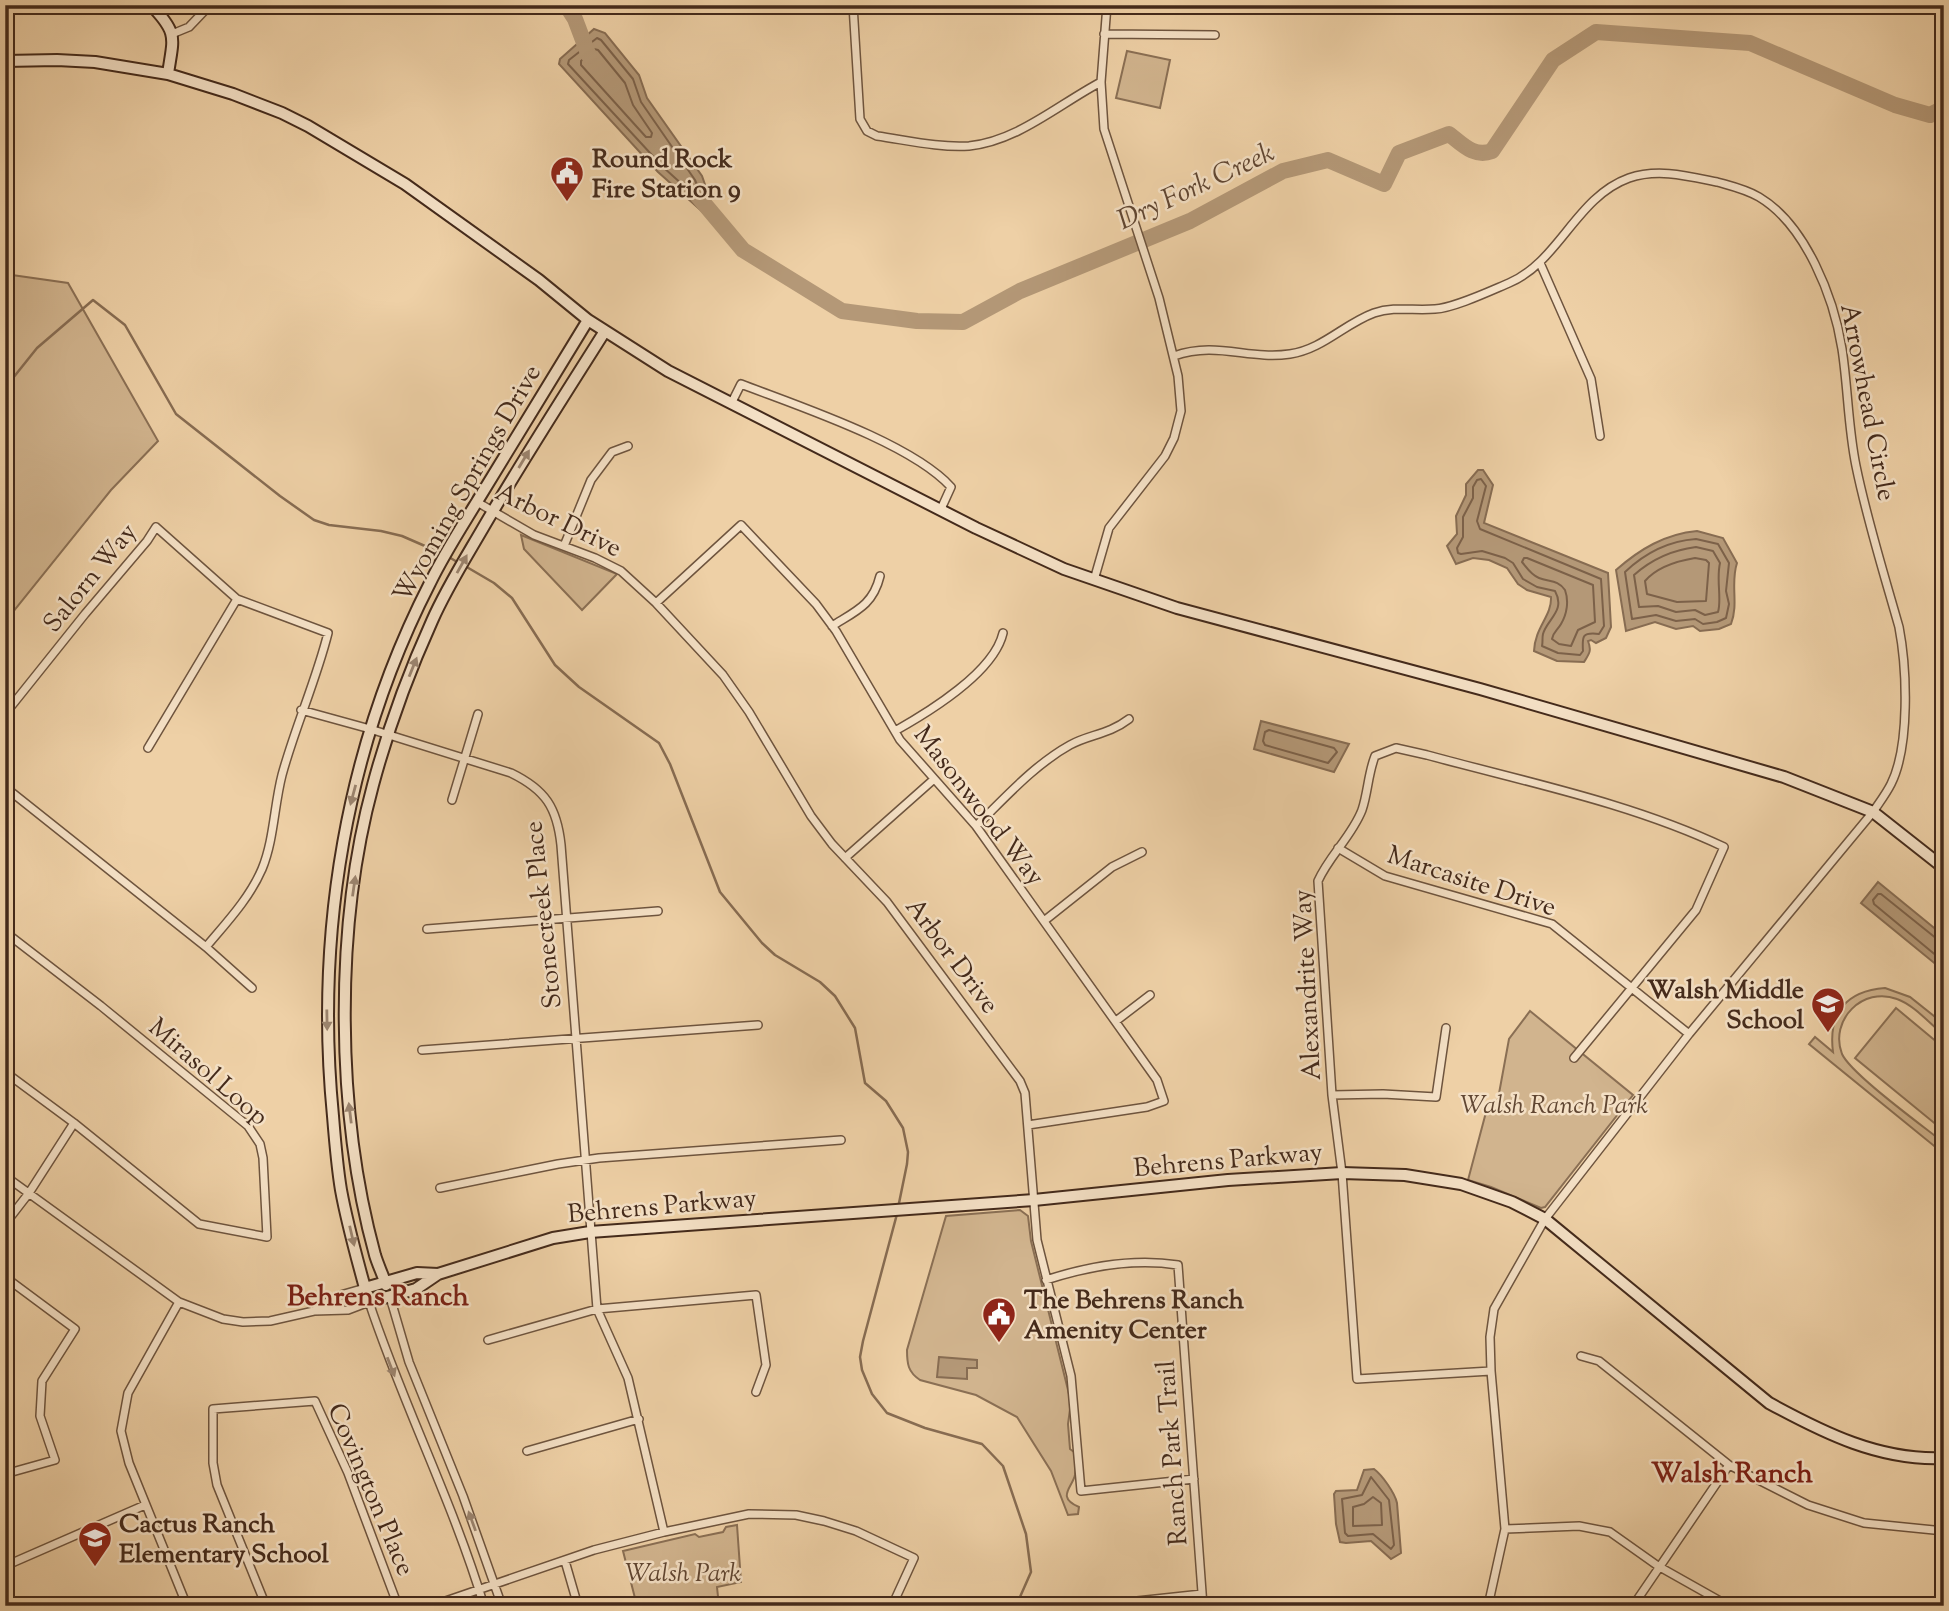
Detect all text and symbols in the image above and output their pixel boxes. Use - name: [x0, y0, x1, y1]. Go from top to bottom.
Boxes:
- water label: Dry Fork Creek: [1111, 134, 1282, 242]
- place label: Round Rock Fire Station 9: [592, 142, 741, 209]
- public building icon: Round Rock Fire Station 9: [548, 154, 586, 203]
- street label: Arrowhead Circle: [1829, 301, 1904, 504]
- street label: Wyoming Springs Drive: [385, 358, 552, 610]
- one-way arrow: [518, 449, 530, 468]
- street label: Arbor Drive: [489, 475, 627, 568]
- street label: Salorn Way: [35, 516, 147, 641]
- one-way arrow: [456, 555, 468, 574]
- one-way arrow: [408, 657, 419, 678]
- street label: Masonwood Way: [904, 719, 1052, 894]
- one-way arrow: [347, 784, 358, 806]
- street label: Stonecreek Place: [516, 819, 573, 1010]
- street label: Marcasite Drive: [1382, 838, 1560, 927]
- one-way arrow: [349, 875, 360, 897]
- street label: Alexandrite Way: [1285, 888, 1332, 1081]
- street label: Arbor Drive: [895, 891, 1007, 1022]
- place label: Walsh Middle School: [1647, 973, 1805, 1040]
- school or university icon: Walsh Middle School: [1809, 985, 1847, 1034]
- street label: Mirasol Loop: [139, 1010, 275, 1135]
- one-way arrow: [321, 1010, 333, 1032]
- park label: Walsh Ranch Park: [1460, 1088, 1648, 1125]
- one-way arrow: [344, 1102, 355, 1124]
- street label: Behrens Parkway: [1132, 1135, 1324, 1188]
- street label: Behrens Parkway: [566, 1181, 758, 1234]
- one-way arrow: [347, 1225, 358, 1247]
- district label: Behrens Ranch: [287, 1278, 470, 1318]
- place label: The Behrens Ranch Amenity Center: [1024, 1283, 1245, 1350]
- public building icon: The Behrens Ranch Amenity Center: [980, 1295, 1018, 1344]
- one-way arrow: [386, 1357, 397, 1378]
- street label: Ranch Park Trail: [1149, 1359, 1198, 1547]
- street label: Covington Place: [317, 1398, 423, 1582]
- district label: Walsh Ranch: [1651, 1455, 1813, 1495]
- place label: Cactus Ranch Elementary School: [119, 1507, 329, 1574]
- one-way arrow: [466, 1510, 477, 1531]
- school or university icon: Cactus Ranch Elementary School: [76, 1519, 114, 1568]
- park label: Walsh Park: [625, 1556, 741, 1593]

